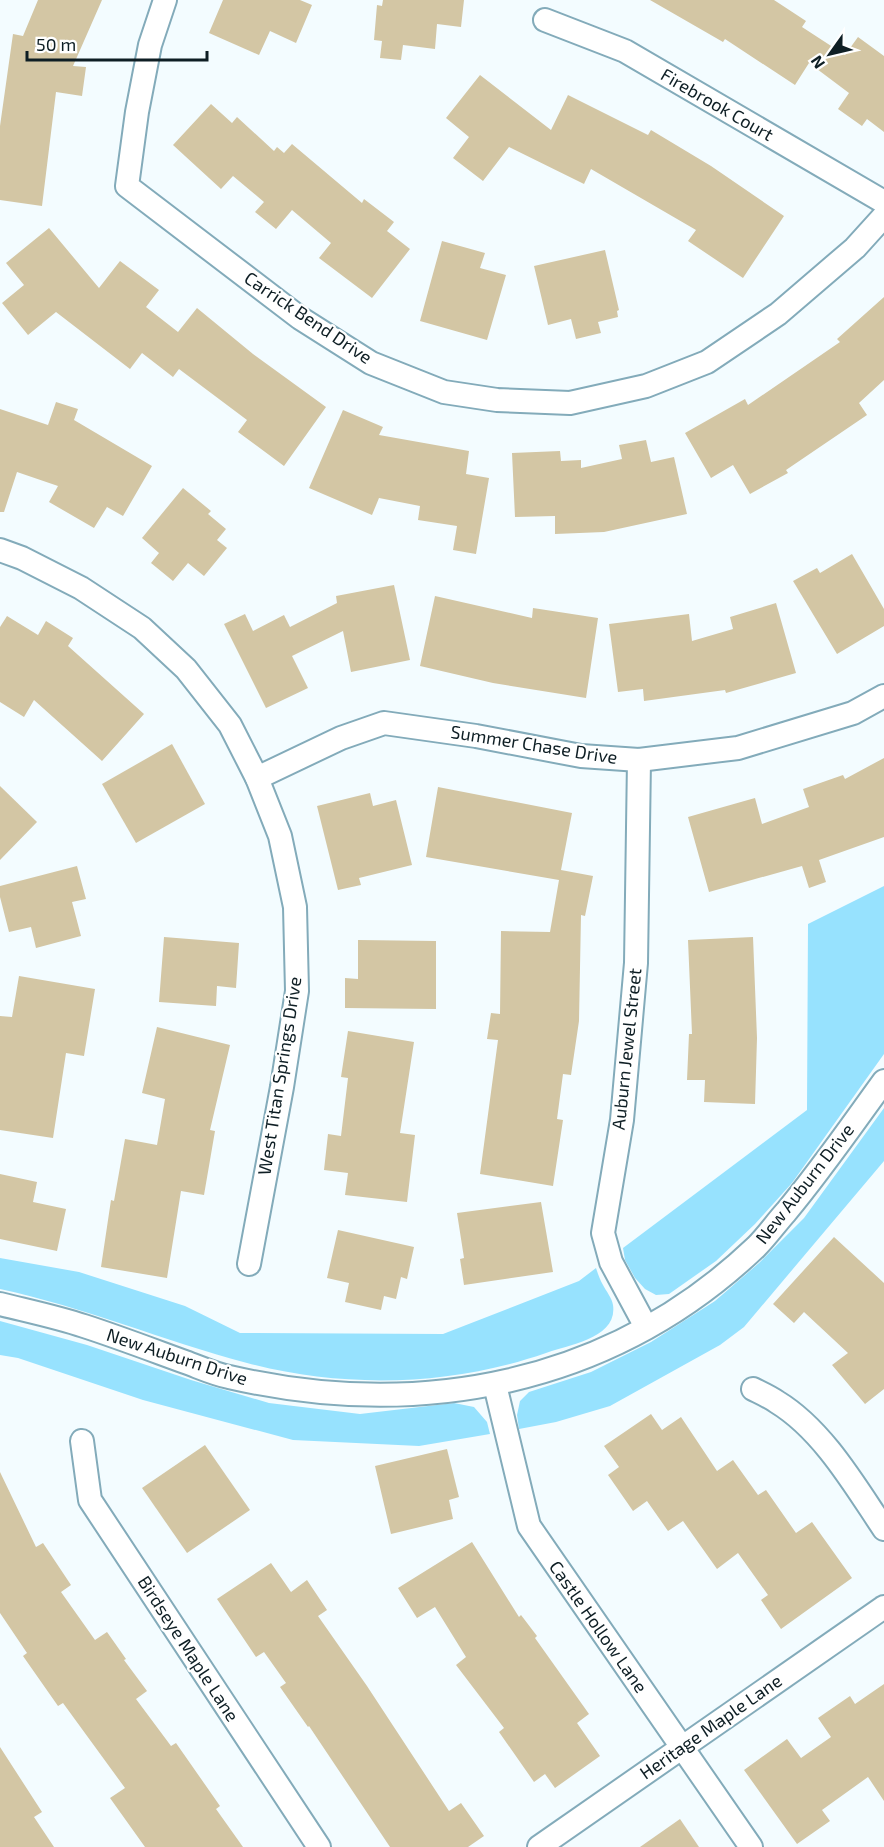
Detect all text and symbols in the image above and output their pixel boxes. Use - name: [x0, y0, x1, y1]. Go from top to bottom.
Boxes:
- scale bar: [27, 24, 207, 62]
- north arrow: [800, 24, 860, 84]
- text: 50 m: [36, 33, 76, 55]
- text: N: [806, 53, 828, 73]
- street label: Firebrook Court: [657, 63, 778, 145]
- street label: Carrick Bend Drive: [241, 266, 377, 368]
- street label: Summer Chase Drive: [449, 720, 619, 768]
- street label: Auburn Jewel Street: [607, 967, 645, 1131]
- street label: West Titan Springs Drive: [252, 975, 306, 1177]
- street label: New Auburn Drive: [750, 1119, 858, 1248]
- street label: New Auburn Drive: [104, 1323, 251, 1389]
- street label: Castle Hollow Lane: [545, 1556, 653, 1697]
- street label: Birdseye Maple Lane: [134, 1572, 244, 1725]
- street label: Heritage Maple Lane: [635, 1669, 786, 1783]

